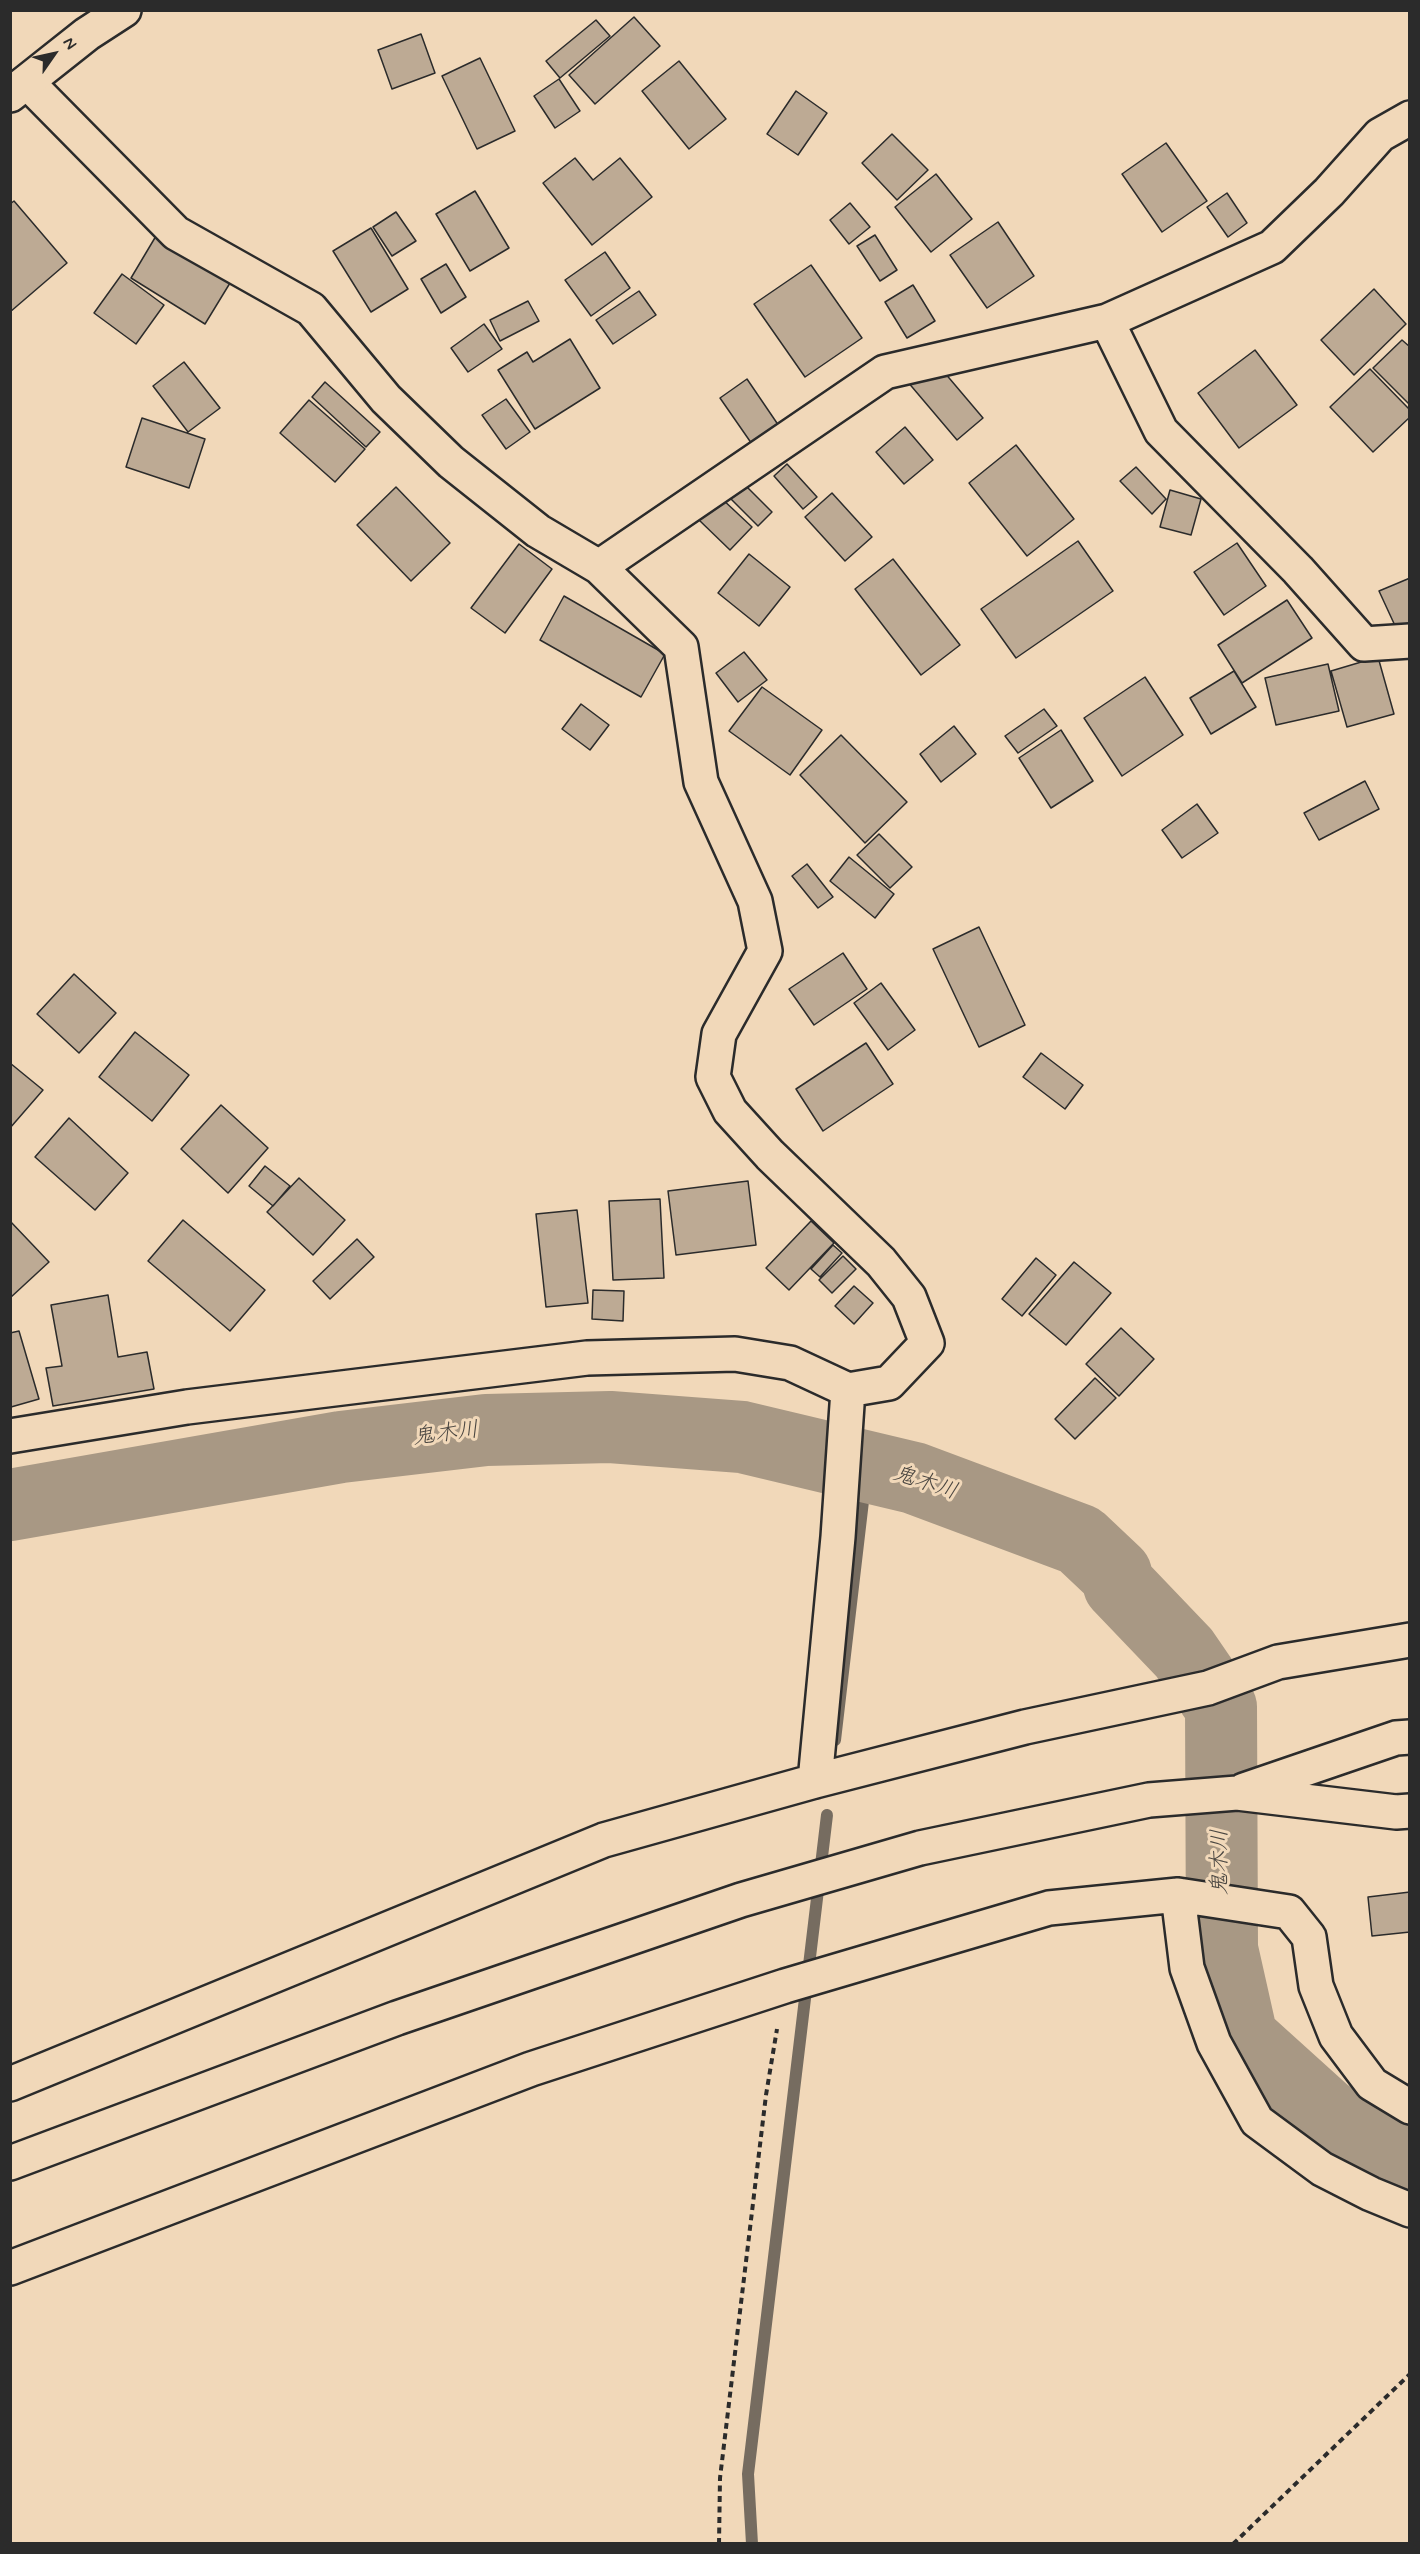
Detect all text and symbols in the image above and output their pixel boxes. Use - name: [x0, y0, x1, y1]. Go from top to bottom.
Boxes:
- north arrow: [24, 24, 84, 84]
- text: N: [58, 33, 81, 54]
- water label: 鬼木川: [412, 1418, 480, 1452]
- water label: 鬼木川: [890, 1461, 960, 1507]
- water label: 鬼木川: [1208, 1829, 1234, 1895]

